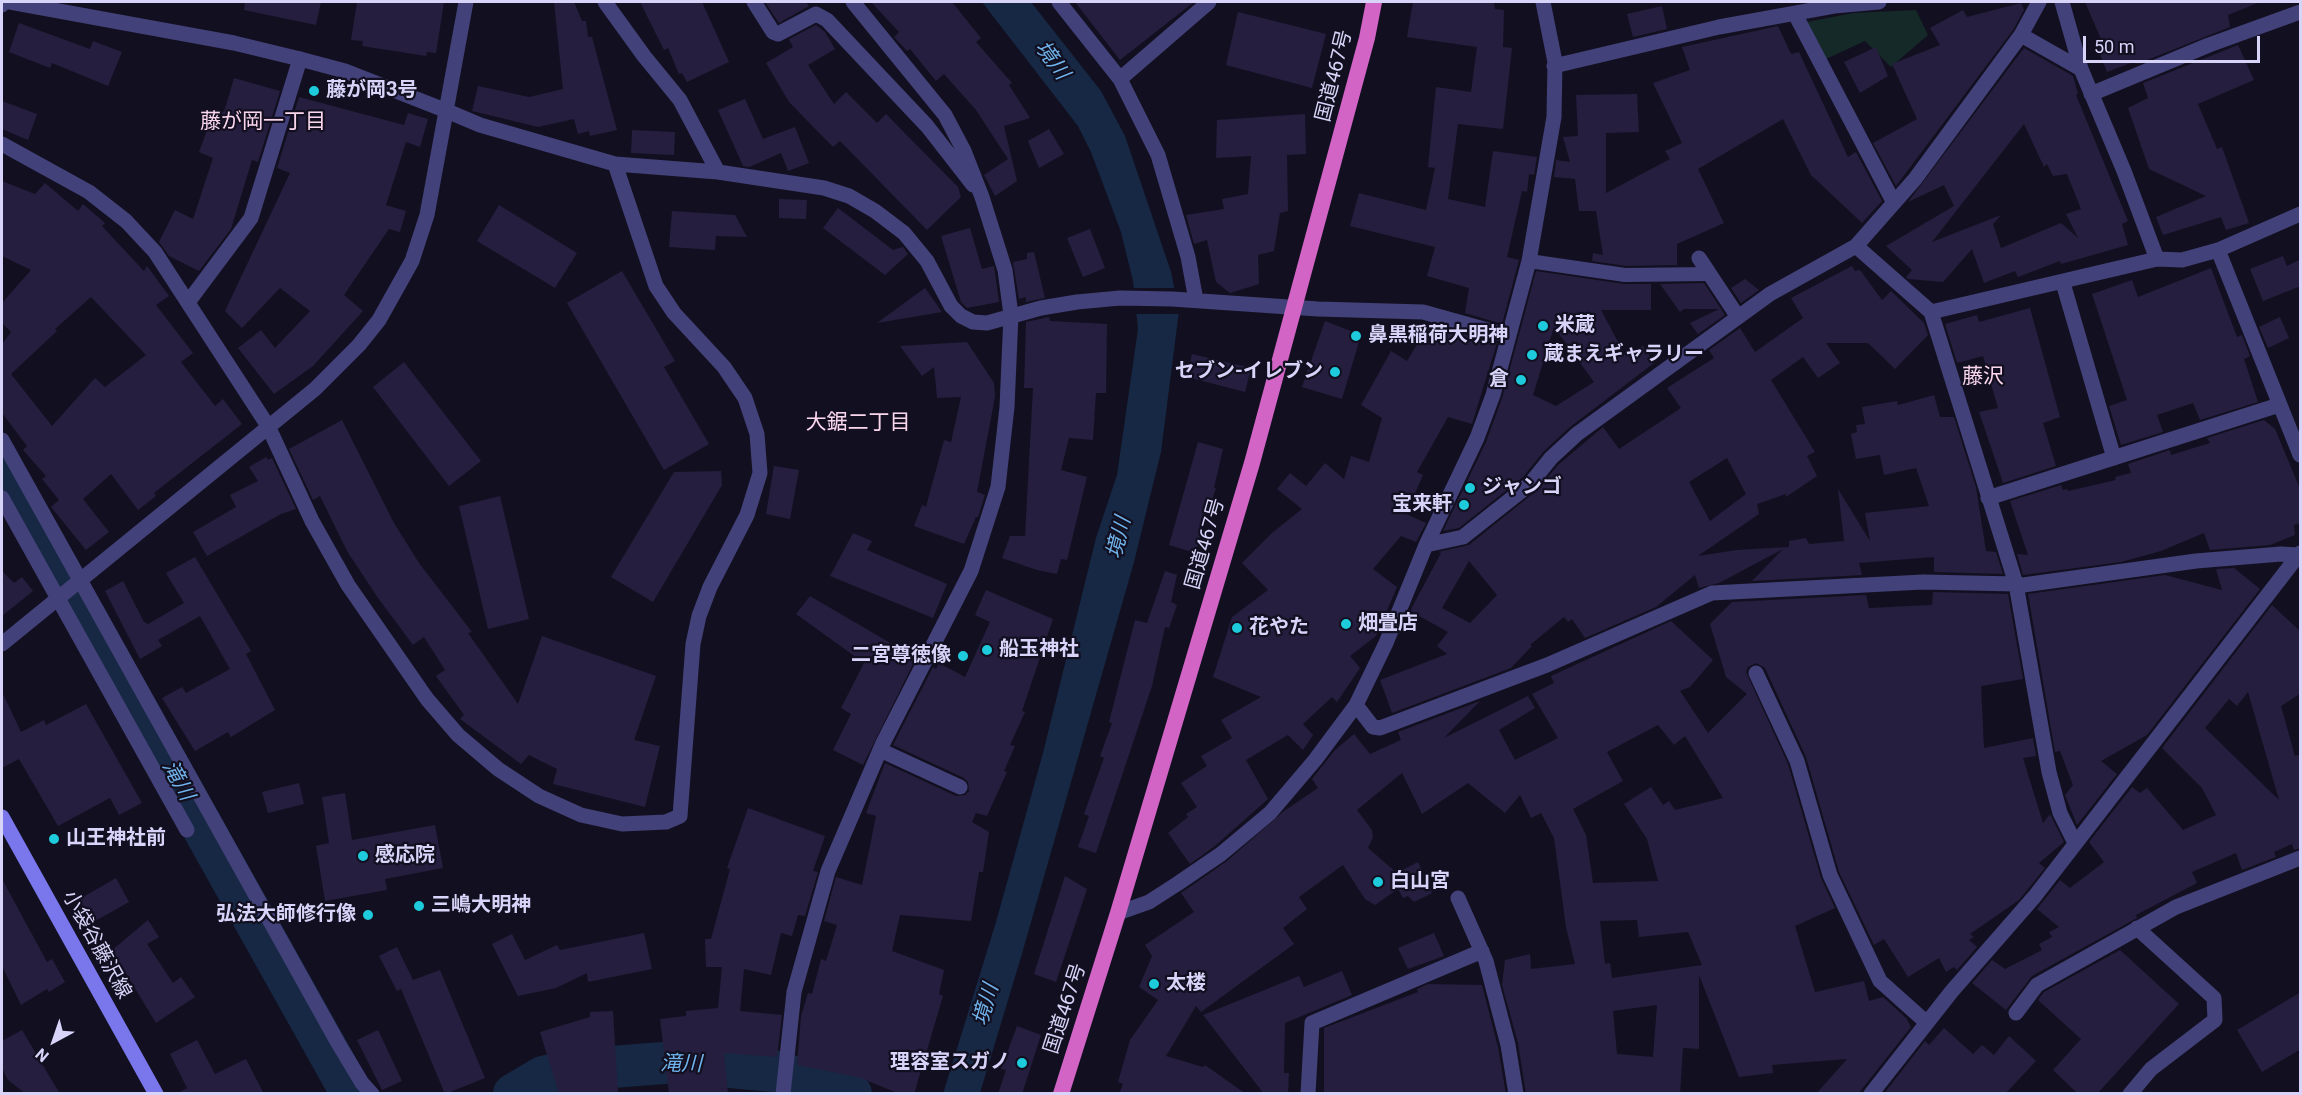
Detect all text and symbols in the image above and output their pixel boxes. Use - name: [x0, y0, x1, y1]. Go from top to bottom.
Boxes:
- scale bar: [2086, 24, 2263, 62]
- street label: 国道467号: [1312, 28, 1358, 124]
- text: 50 m: [2094, 36, 2134, 57]
- water label: 境川: [1028, 37, 1074, 85]
- place label: 藤が岡3号: [326, 79, 417, 103]
- marker: 藤が岡3号: [307, 84, 321, 98]
- district label: 藤が岡一丁目: [200, 110, 326, 136]
- place label: 米蔵: [1555, 314, 1595, 338]
- marker: 米蔵: [1536, 319, 1550, 333]
- place label: 鼻黒稲荷大明神: [1368, 324, 1508, 348]
- marker: 鼻黒稲荷大明神: [1349, 329, 1363, 343]
- place label: 蔵まえギャラリー: [1544, 343, 1704, 367]
- marker: 蔵まえギャラリー: [1525, 348, 1539, 362]
- place label: セブン-イレブン: [1175, 360, 1323, 384]
- marker: セブン-イレブン: [1328, 365, 1342, 379]
- district label: 藤沢: [1962, 365, 2004, 391]
- place label: 倉: [1489, 368, 1509, 392]
- marker: 倉: [1514, 373, 1528, 387]
- district label: 大鋸二丁目: [806, 411, 910, 437]
- place label: ジャンゴ: [1482, 476, 1562, 500]
- marker: ジャンゴ: [1463, 481, 1477, 495]
- place label: 宝来軒: [1392, 493, 1452, 517]
- street label: 国道467号: [1182, 496, 1230, 592]
- marker: 宝来軒: [1457, 498, 1471, 512]
- water label: 境川: [1103, 515, 1137, 561]
- place label: 畑畳店: [1358, 612, 1418, 636]
- place label: 花やた: [1249, 616, 1309, 640]
- marker: 畑畳店: [1339, 617, 1353, 631]
- marker: 花やた: [1230, 621, 1244, 635]
- place label: 船玉神社: [999, 638, 1079, 662]
- marker: 船玉神社: [980, 643, 994, 657]
- place label: 二宮尊徳像: [851, 644, 951, 668]
- marker: 二宮尊徳像: [956, 649, 970, 663]
- water label: 滝川: [156, 757, 198, 805]
- place label: 山王神社前: [66, 827, 166, 851]
- marker: 山王神社前: [47, 832, 61, 846]
- place label: 感応院: [375, 844, 435, 868]
- marker: 感応院: [356, 849, 370, 863]
- place label: 白山宮: [1390, 870, 1450, 894]
- marker: 白山宮: [1371, 875, 1385, 889]
- street label: 小袋谷藤沢線: [56, 887, 136, 1003]
- place label: 三嶋大明神: [431, 894, 531, 918]
- marker: 三嶋大明神: [412, 899, 426, 913]
- place label: 弘法大師修行像: [216, 903, 356, 927]
- marker: 弘法大師修行像: [361, 908, 375, 922]
- street label: 国道467号: [1040, 961, 1092, 1057]
- place label: 太楼: [1166, 972, 1206, 996]
- marker: 太楼: [1147, 977, 1161, 991]
- water label: 境川: [969, 981, 1005, 1029]
- north arrow: [24, 1011, 84, 1071]
- text: N: [32, 1044, 53, 1066]
- place label: 理容室スガノ: [890, 1051, 1010, 1075]
- water label: 滝川: [660, 1052, 702, 1078]
- marker: 理容室スガノ: [1015, 1056, 1029, 1070]

